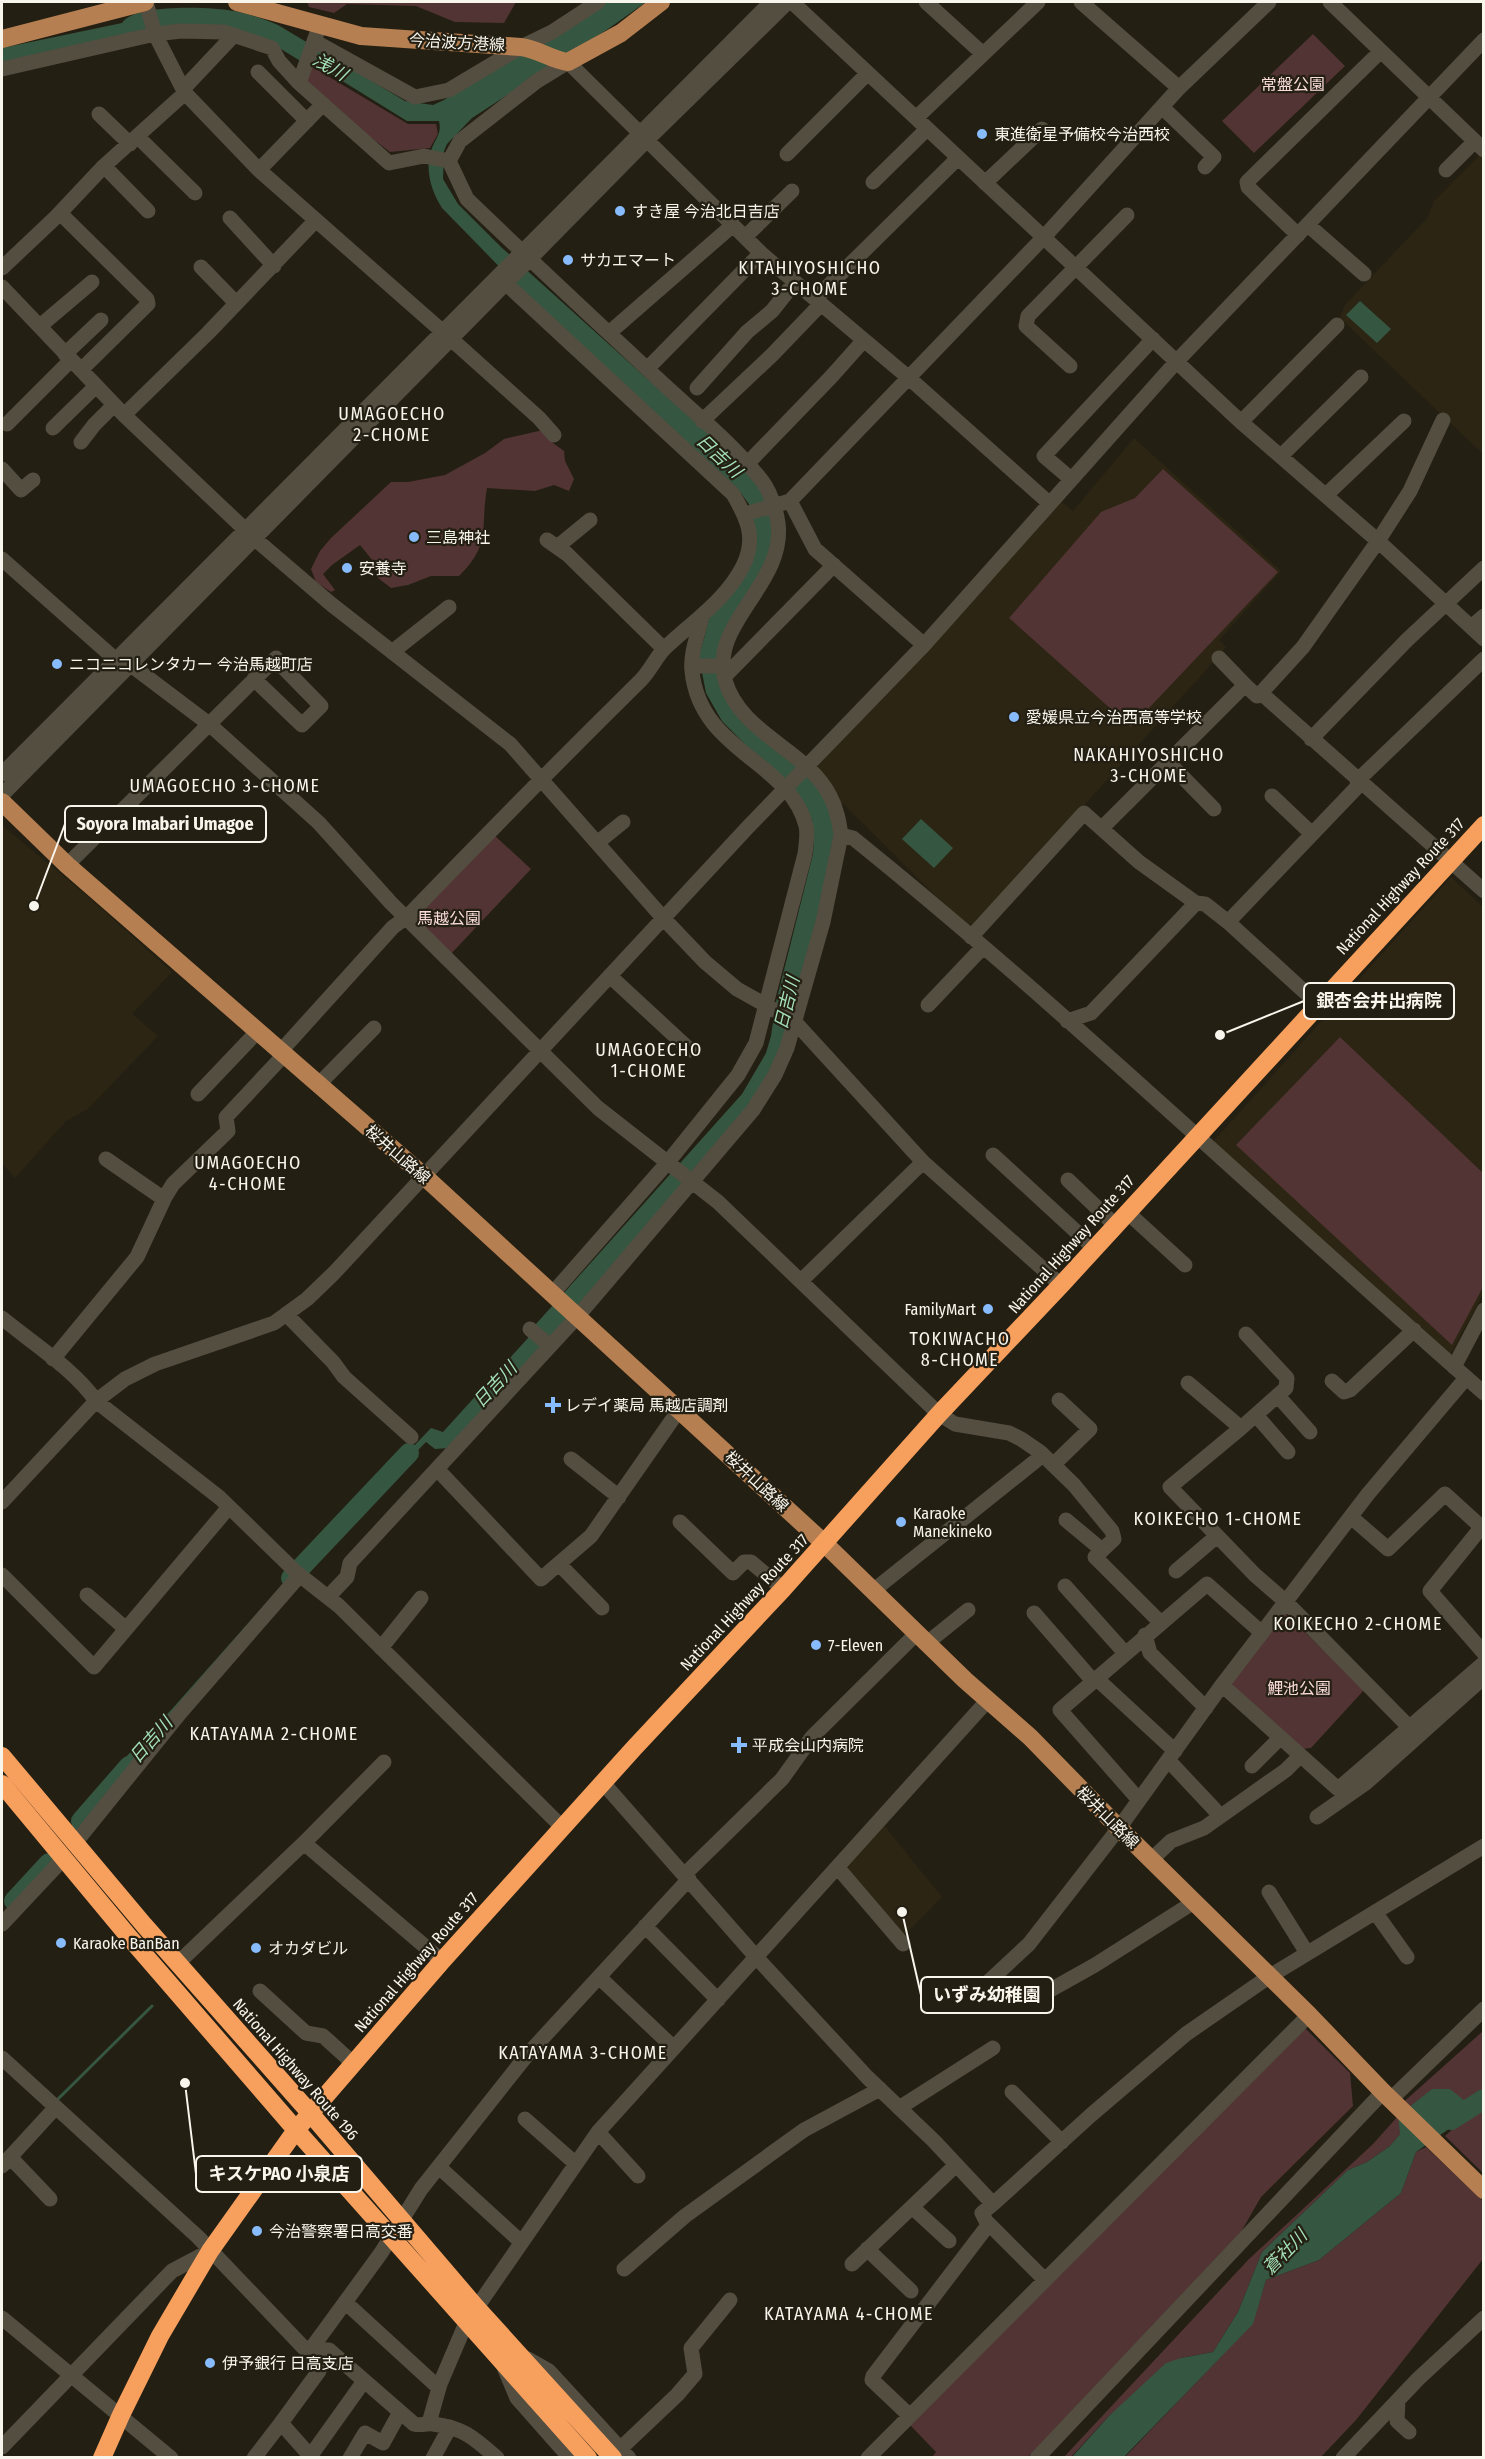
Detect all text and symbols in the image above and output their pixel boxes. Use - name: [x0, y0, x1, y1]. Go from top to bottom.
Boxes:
- street label: 今治波方港線: [409, 30, 505, 54]
- water label: 浅川: [309, 48, 353, 87]
- park label: 常盤公園: [1261, 75, 1325, 94]
- place label: 東進衛星予備校今治西校: [994, 125, 1170, 144]
- marker: 東進衛星予備校今治西校: [975, 127, 989, 141]
- place label: すき屋 今治北日吉店: [632, 202, 780, 221]
- marker: すき屋 今治北日吉店: [613, 204, 627, 218]
- place label: サカエマート: [580, 251, 676, 270]
- marker: サカエマート: [561, 253, 575, 267]
- district label: KITAHIYOSHICHO 3-CHOME: [738, 257, 882, 300]
- district label: UMAGOECHO 2-CHOME: [338, 403, 446, 446]
- water label: 日吉川: [692, 430, 748, 484]
- place label: 三島神社: [426, 528, 490, 547]
- marker: 三島神社: [407, 530, 421, 544]
- place label: 安養寺: [359, 559, 407, 578]
- marker: 安養寺: [340, 561, 354, 575]
- place label: ニコニコレンタカー 今治馬越町店: [69, 655, 313, 674]
- marker: ニコニコレンタカー 今治馬越町店: [50, 657, 64, 671]
- place label: 愛媛県立今治西高等学校: [1026, 708, 1202, 727]
- marker: 愛媛県立今治西高等学校: [1007, 710, 1021, 724]
- district label: NAKAHIYOSHICHO 3-CHOME: [1073, 744, 1225, 787]
- district label: UMAGOECHO 3-CHOME: [130, 775, 320, 797]
- callout: Soyora Imabari Umagoe: [65, 806, 266, 842]
- text: Soyora Imabari Umagoe: [76, 813, 254, 835]
- street label: National Highway Route 317: [1332, 814, 1469, 958]
- park label: 馬越公園: [417, 909, 481, 928]
- water label: 日吉川: [770, 972, 805, 1032]
- callout: 銀杏会井出病院: [1304, 983, 1454, 1019]
- text: 銀杏会井出病院: [1316, 990, 1442, 1012]
- district label: UMAGOECHO 1-CHOME: [595, 1039, 703, 1082]
- street label: 桜井山路線: [361, 1121, 434, 1188]
- district label: UMAGOECHO 4-CHOME: [194, 1152, 302, 1195]
- street label: National Highway Route 317: [1004, 1171, 1139, 1317]
- place label: FamilyMart: [905, 1300, 977, 1319]
- marker: FamilyMart: [981, 1302, 995, 1316]
- district label: TOKIWACHO 8-CHOME: [910, 1328, 1010, 1371]
- water label: 日吉川: [469, 1356, 523, 1412]
- place label: レデイ薬局 馬越店調剤: [565, 1396, 729, 1415]
- marker: レデイ薬局 馬越店調剤: [546, 1398, 560, 1412]
- street label: 桜井山路線: [721, 1447, 792, 1516]
- place label: Karaoke Manekineko: [913, 1504, 992, 1541]
- district label: KOIKECHO 1-CHOME: [1134, 1508, 1302, 1530]
- marker: Karaoke Manekineko: [894, 1515, 908, 1529]
- street label: National Highway Route 317: [676, 1530, 813, 1674]
- district label: KOIKECHO 2-CHOME: [1273, 1613, 1443, 1635]
- place label: 7-Eleven: [828, 1636, 883, 1655]
- marker: 7-Eleven: [809, 1638, 823, 1652]
- park label: 鯉池公園: [1267, 1679, 1331, 1698]
- water label: 日吉川: [125, 1711, 178, 1768]
- district label: KATAYAMA 2-CHOME: [189, 1723, 359, 1745]
- marker: 平成会山内病院: [730, 1736, 748, 1754]
- place label: 平成会山内病院: [752, 1736, 864, 1755]
- street label: 桜井山路線: [1073, 1782, 1143, 1852]
- street label: National Highway Route 317: [350, 1888, 483, 2036]
- place label: Karaoke BanBan: [73, 1934, 180, 1953]
- marker: Karaoke BanBan: [54, 1936, 68, 1950]
- place label: オカダビル: [268, 1939, 348, 1958]
- marker: オカダビル: [249, 1941, 263, 1955]
- callout: いずみ幼稚園: [921, 1977, 1053, 2013]
- text: いずみ幼稚園: [933, 1984, 1041, 2006]
- street label: National Highway Route 196: [229, 1995, 362, 2144]
- district label: KATAYAMA 3-CHOME: [498, 2042, 668, 2064]
- callout: キスケPAO 小泉店: [196, 2156, 362, 2192]
- text: キスケPAO 小泉店: [209, 2163, 349, 2185]
- place label: 今治警察署日高交番: [269, 2222, 413, 2241]
- water label: 蒼社川: [1258, 2223, 1313, 2279]
- marker: 今治警察署日高交番: [250, 2224, 264, 2238]
- district label: KATAYAMA 4-CHOME: [764, 2303, 934, 2325]
- place label: 伊予銀行 日高支店: [222, 2354, 354, 2373]
- marker: 伊予銀行 日高支店: [203, 2356, 217, 2370]

